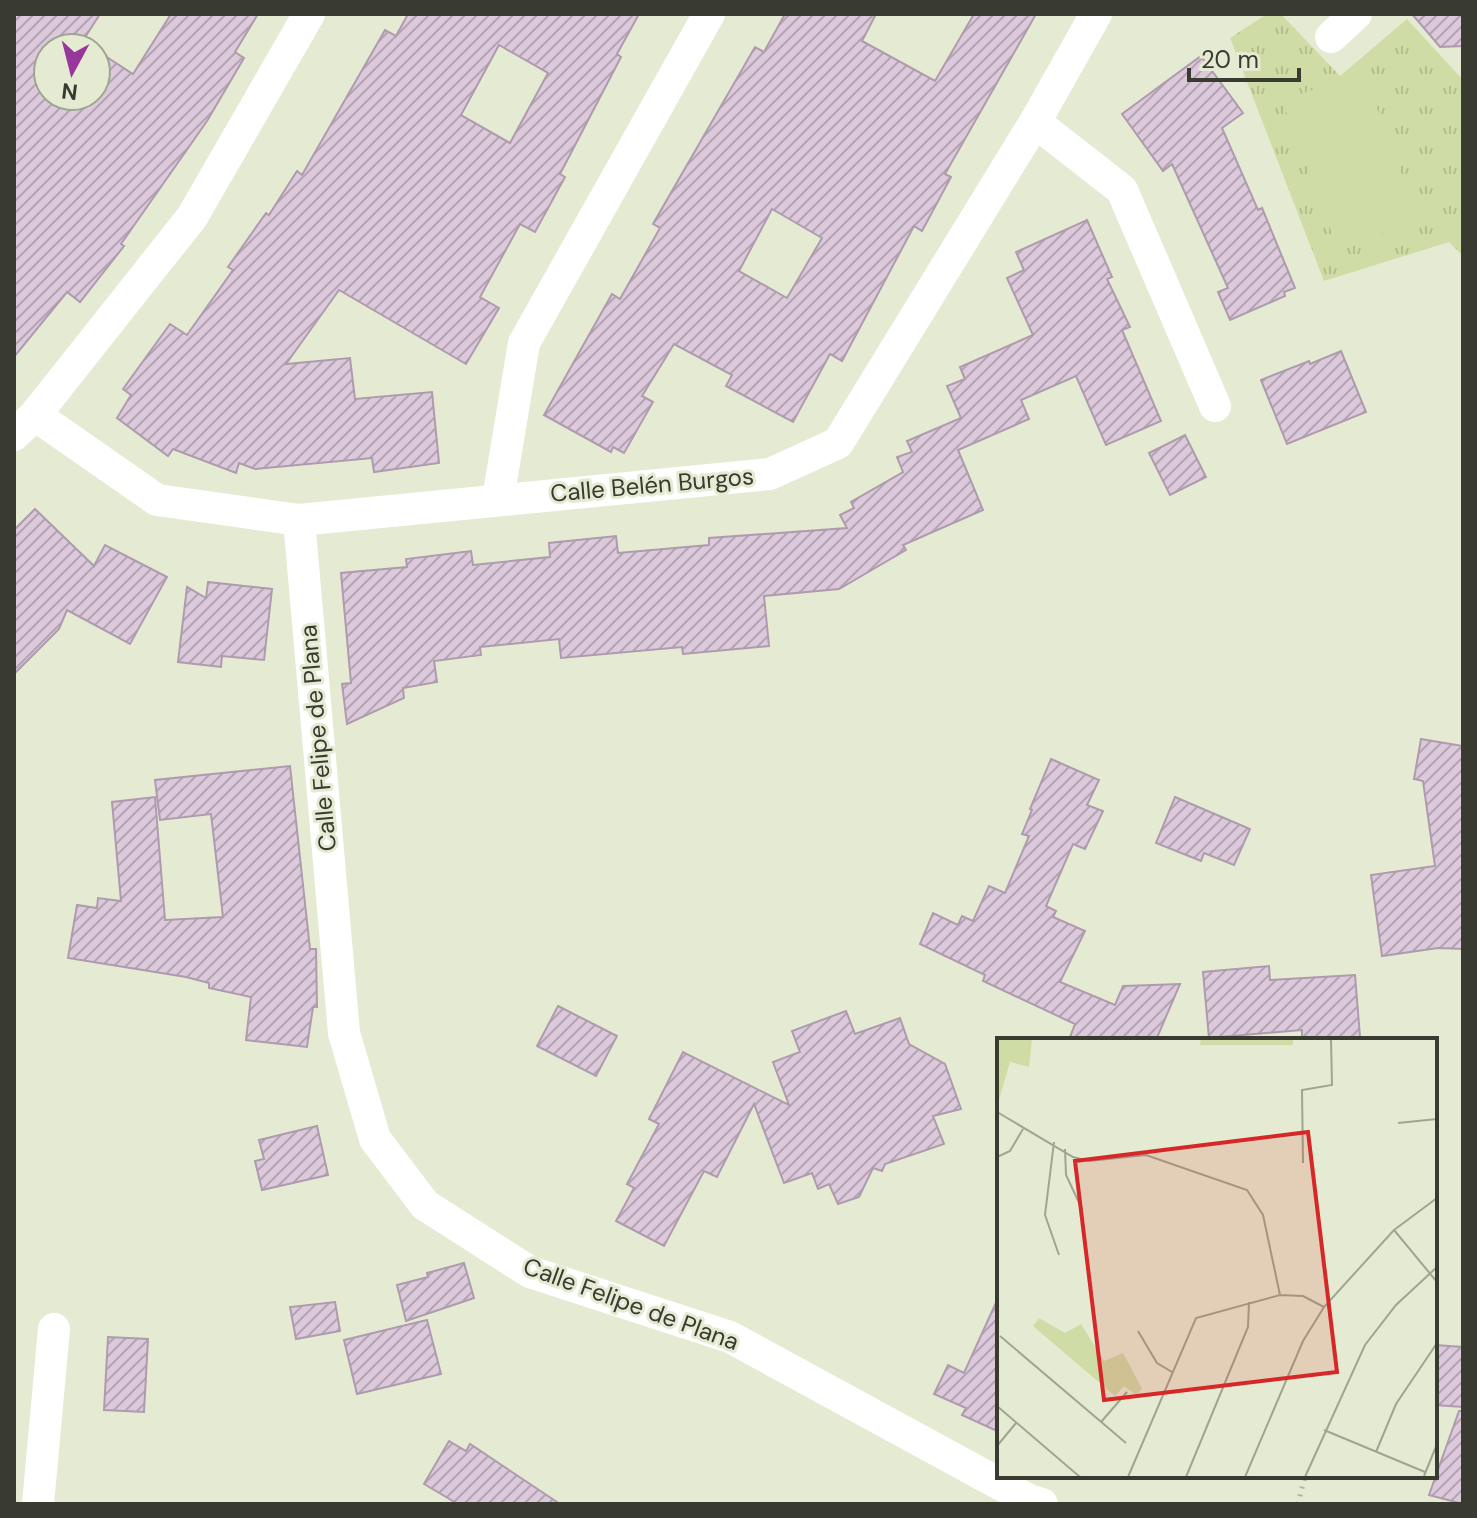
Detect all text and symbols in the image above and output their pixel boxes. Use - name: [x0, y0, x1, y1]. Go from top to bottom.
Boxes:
- north arrow: [32, 32, 112, 112]
- scale bar: [1189, 32, 1299, 82]
- text: 20 m: [1201, 44, 1259, 75]
- text: N: [60, 76, 79, 107]
- street label: Calle Belén Burgos: [549, 460, 755, 509]
- street label: Calle Felipe de Plana: [292, 623, 343, 853]
- inset map: [997, 1038, 1437, 1478]
- street label: Calle Felipe de Plana: [519, 1250, 743, 1357]

